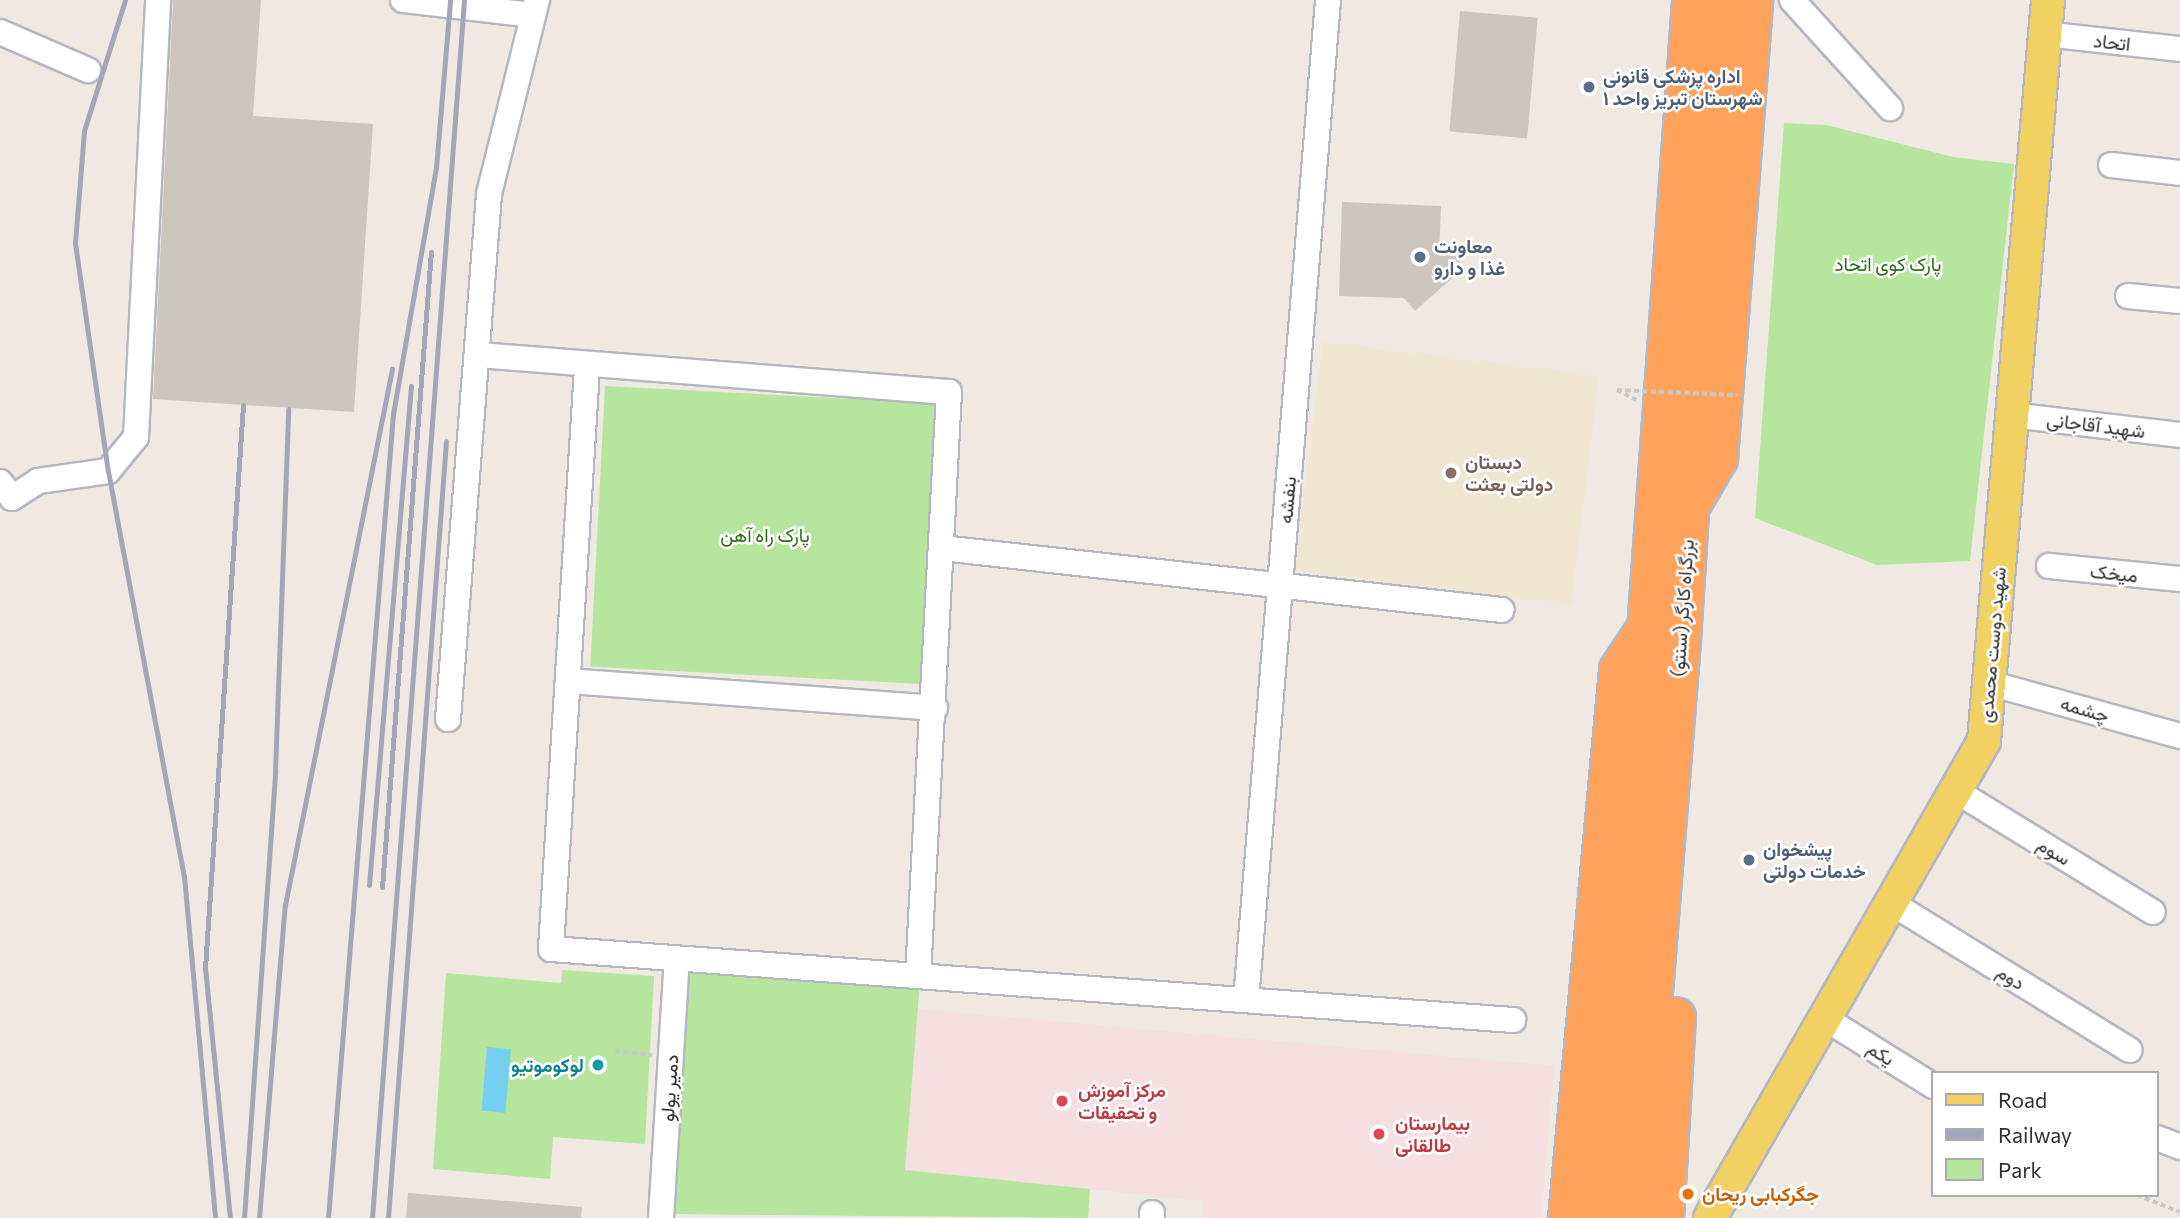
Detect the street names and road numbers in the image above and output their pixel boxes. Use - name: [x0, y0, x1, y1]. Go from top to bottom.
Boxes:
- street label: اتحاد: [2092, 29, 2132, 55]
- street label: شهید آقاجانی: [2045, 408, 2147, 442]
- street label: بنفشه: [1274, 475, 1300, 525]
- street label: بزرگراه کارگر (سنتو): [1666, 539, 1698, 677]
- street label: میخک: [2089, 559, 2139, 587]
- street label: شهید دوست محمدی: [1974, 566, 2010, 724]
- street label: چشمه: [2058, 691, 2112, 727]
- street label: سوم: [2033, 832, 2075, 870]
- street label: دوم: [1993, 960, 2029, 994]
- street label: یکم: [1863, 1036, 1899, 1070]
- street label: دمیر یولو: [655, 1054, 683, 1122]

